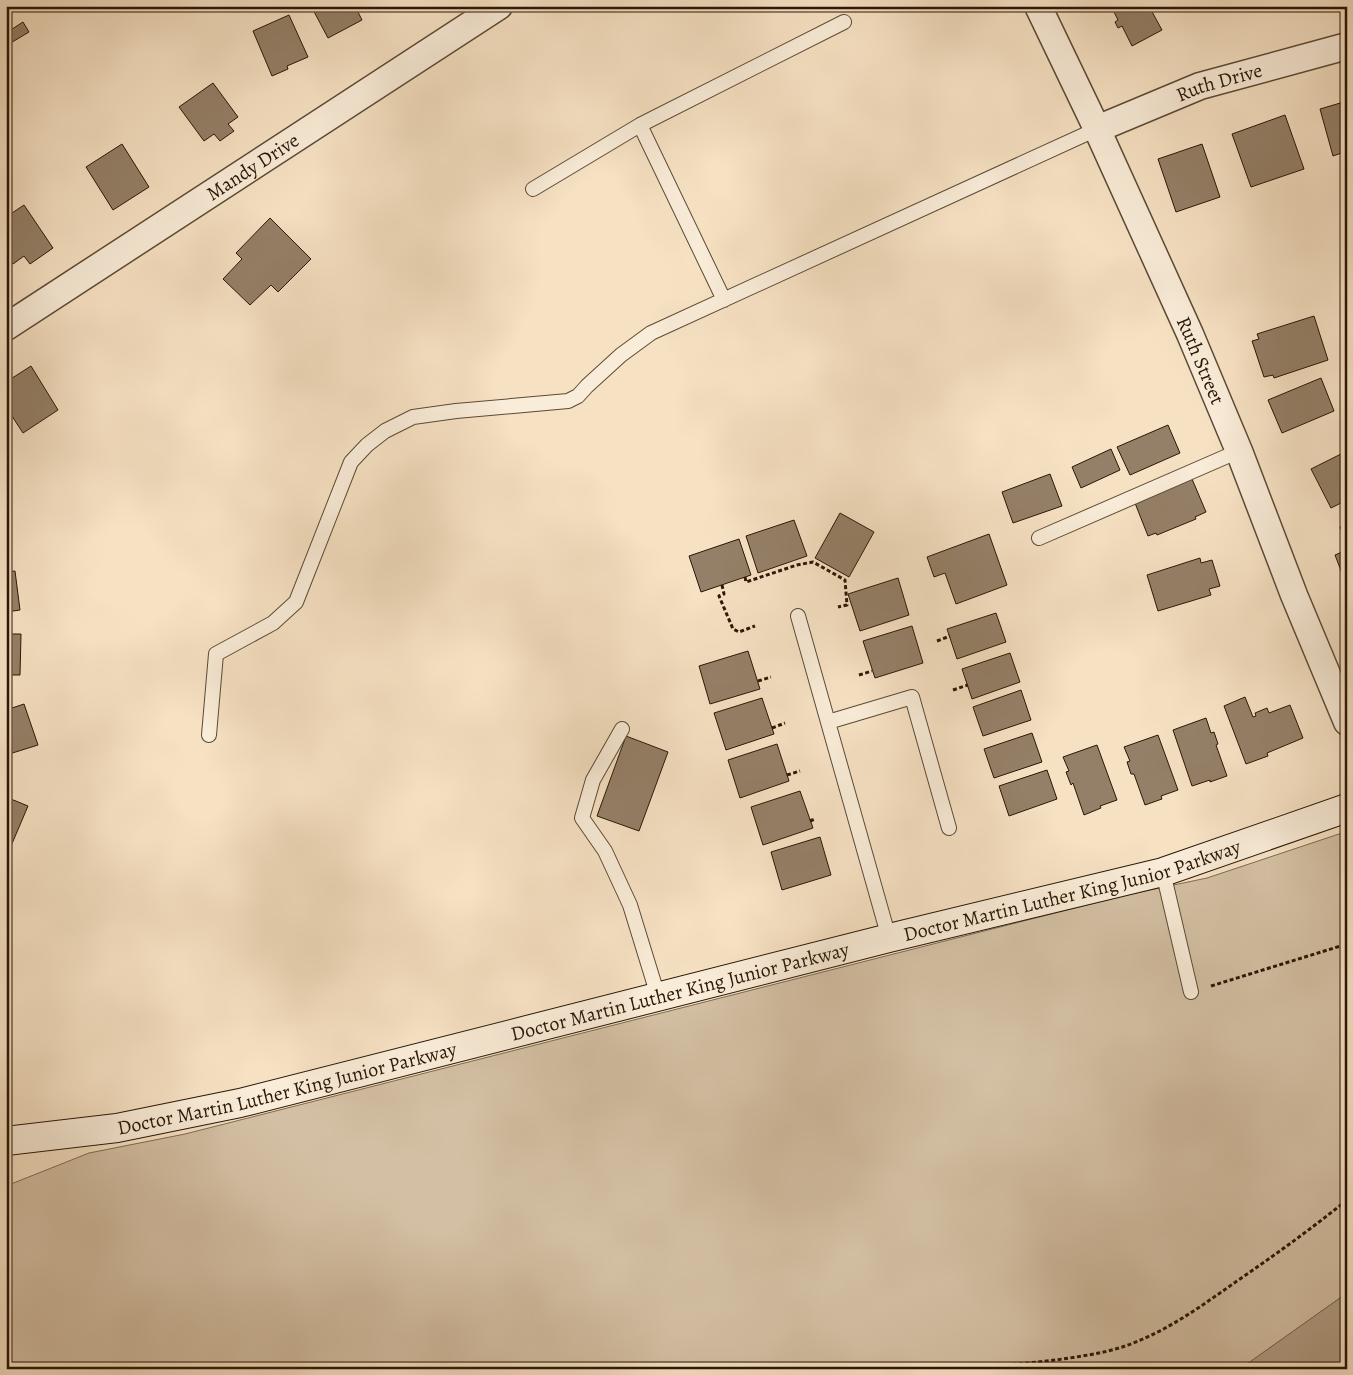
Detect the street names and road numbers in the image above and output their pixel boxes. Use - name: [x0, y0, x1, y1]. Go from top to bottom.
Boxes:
- street label: Ruth Drive: [1172, 56, 1265, 108]
- street label: Mandy Drive: [201, 126, 304, 207]
- street label: Ruth Street: [1170, 312, 1232, 409]
- street label: Doctor Martin Luther King Junior Parkway: [901, 832, 1245, 948]
- street label: Doctor Martin Luther King Junior Parkway: [508, 935, 853, 1047]
- street label: Doctor Martin Luther King Junior Parkway: [115, 1035, 460, 1141]

